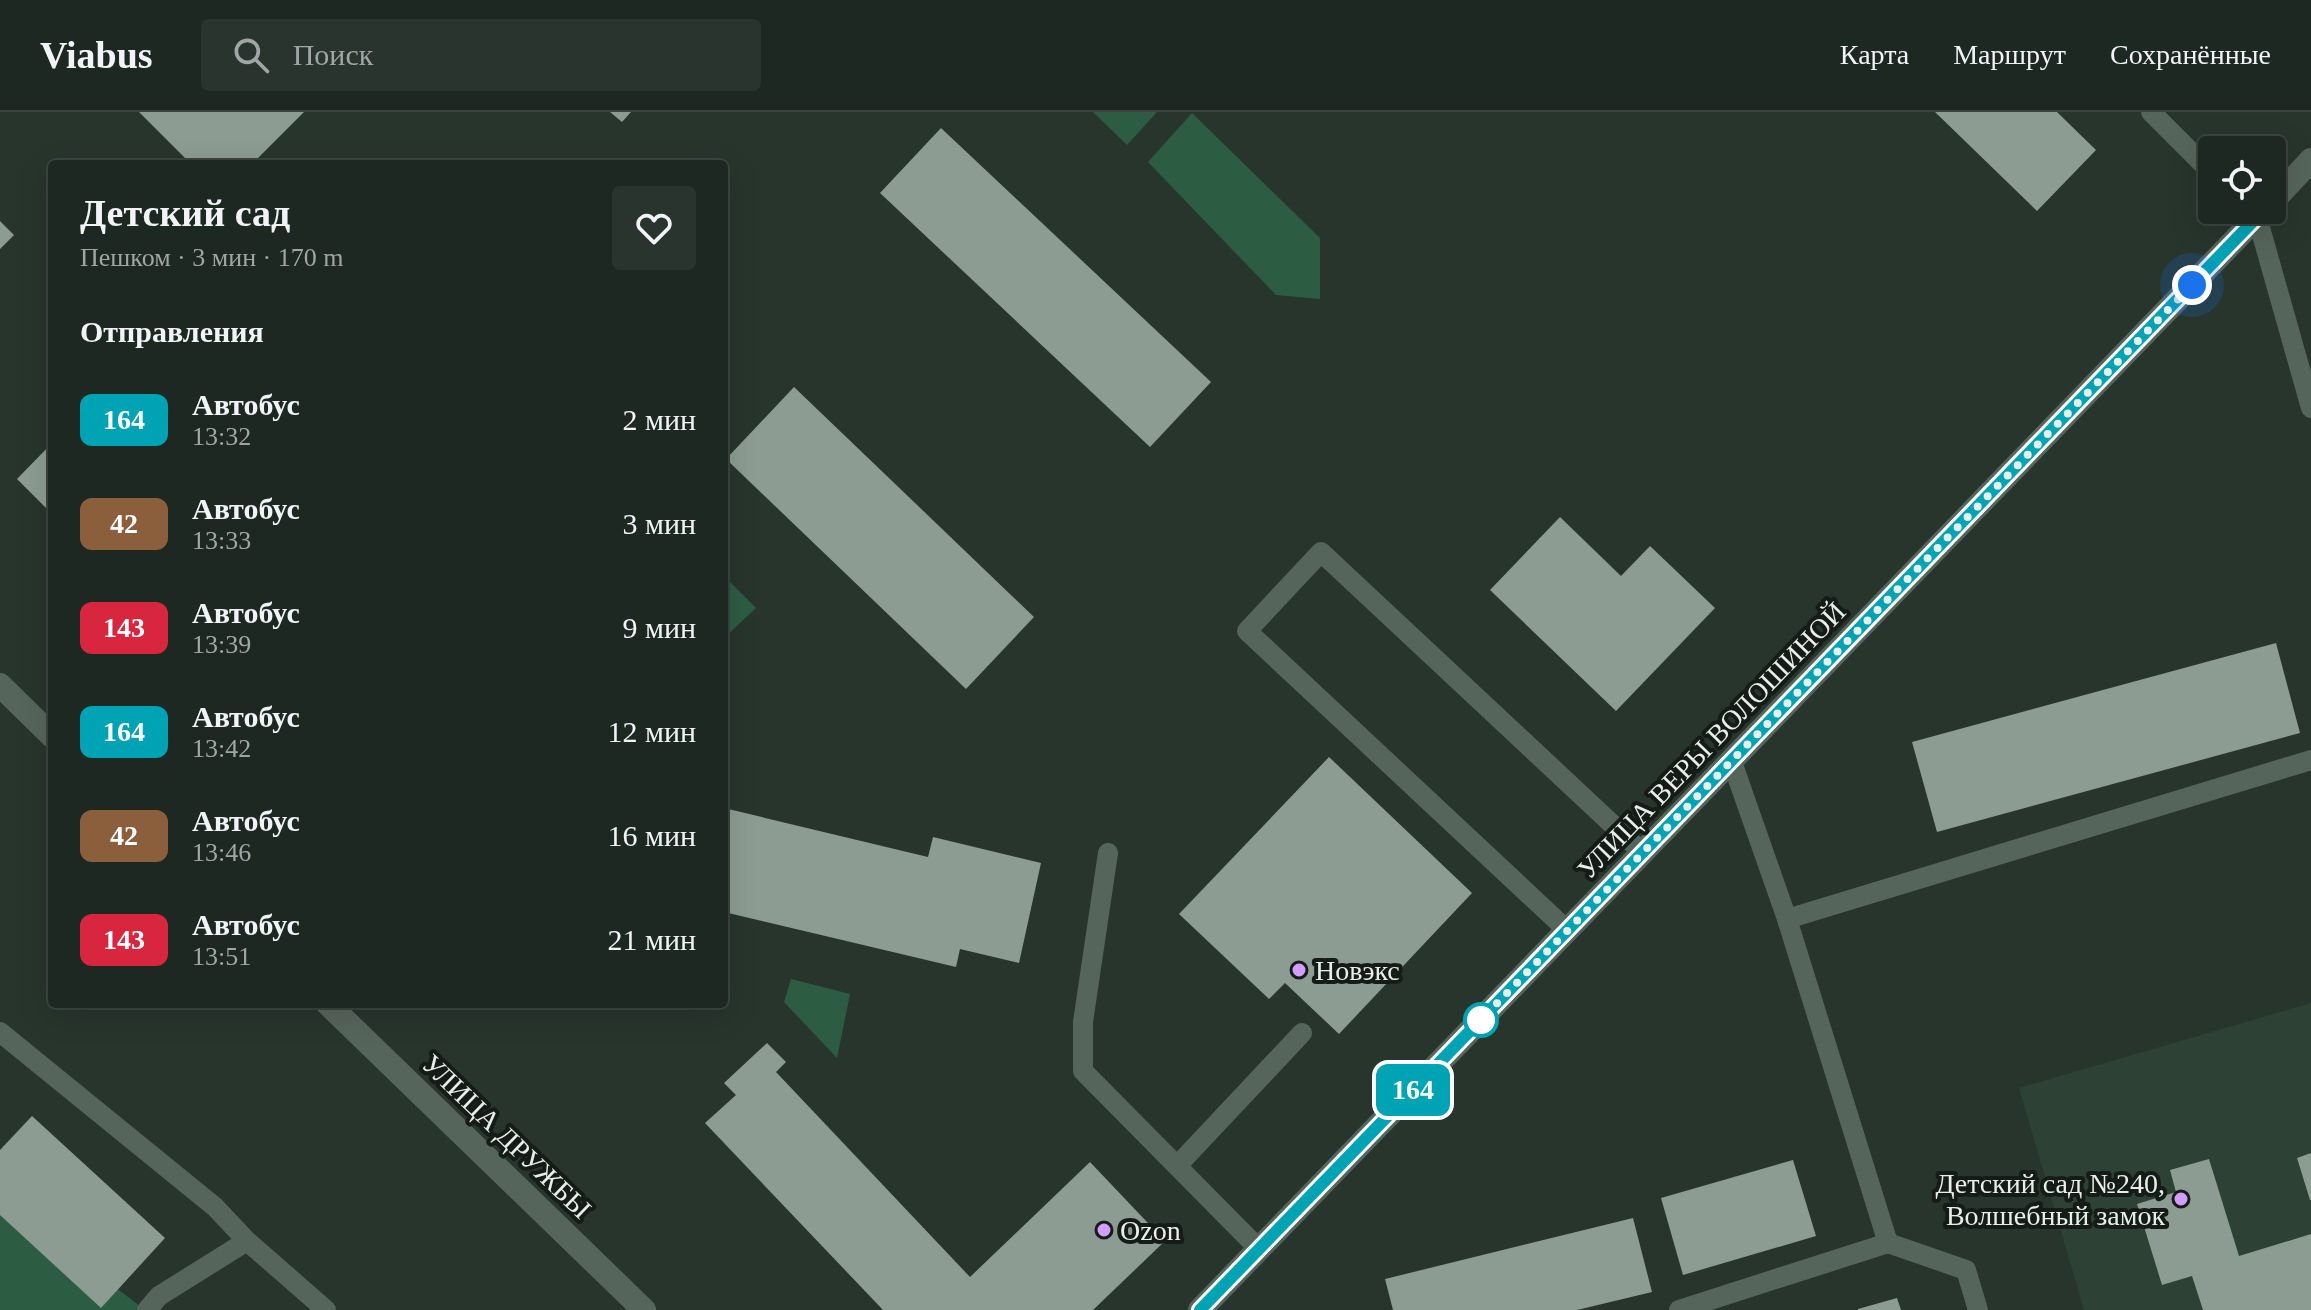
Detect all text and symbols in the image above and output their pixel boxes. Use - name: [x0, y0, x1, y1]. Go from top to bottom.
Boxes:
- search box: [201, 19, 761, 91]
- icon: search: [229, 33, 273, 77]
- text: Viabus: [40, 34, 153, 76]
- text: Поиск: [293, 38, 373, 71]
- text: Карта: [1840, 39, 1909, 70]
- text: Маршрут: [1953, 39, 2066, 70]
- text: Сохранённые: [2110, 39, 2271, 70]
- map controls: [2198, 136, 2286, 224]
- button: locate: [2198, 136, 2286, 224]
- button: heart: [612, 186, 696, 270]
- text: Детский сад: [80, 192, 290, 234]
- text: Пешком · 3 мин · 170 m: [80, 243, 343, 272]
- your location: [2172, 265, 2212, 305]
- text: Отправления: [80, 315, 264, 348]
- text: Автобус: [192, 388, 300, 421]
- text: 2 мин: [622, 403, 696, 436]
- text: 164: [103, 404, 145, 435]
- text: 13:32: [192, 422, 251, 451]
- text: Автобус: [192, 492, 300, 525]
- text: 3 мин: [622, 507, 696, 540]
- text: 42: [110, 508, 138, 539]
- text: 13:33: [192, 526, 251, 555]
- text: Автобус: [192, 596, 300, 629]
- street label: УЛИЦА ВЕРЫ ВОЛОШИНОЙ: [1571, 596, 1852, 885]
- text: 9 мин: [622, 611, 696, 644]
- text: 143: [103, 612, 145, 643]
- text: 13:39: [192, 630, 251, 659]
- text: Автобус: [192, 700, 300, 733]
- text: 12 мин: [607, 715, 696, 748]
- text: 164: [103, 716, 145, 747]
- text: 13:42: [192, 734, 251, 763]
- text: Автобус: [192, 804, 300, 837]
- text: 16 мин: [607, 819, 696, 852]
- text: 42: [110, 820, 138, 851]
- text: 13:46: [192, 838, 251, 867]
- text: Автобус: [192, 908, 300, 941]
- text: 21 мин: [607, 923, 696, 956]
- text: 143: [103, 924, 145, 955]
- text: 13:51: [192, 942, 251, 971]
- place label: Новэкс: [1315, 955, 1400, 986]
- marker: Новэкс: [1290, 961, 1308, 979]
- unlabelled marker: [1464, 1003, 1498, 1037]
- street label: УЛИЦА ДРУЖБЫ: [416, 1048, 598, 1225]
- line badge: 164: [1367, 1064, 1459, 1116]
- text: 164: [1392, 1074, 1434, 1105]
- place label: Детский сад №240, Волшебный замок: [1935, 1168, 2165, 1231]
- marker: Детский сад №240, Волшебный замок: [2172, 1190, 2190, 1208]
- place label: Ozon: [1120, 1215, 1181, 1246]
- marker: Ozon: [1095, 1221, 1113, 1239]

